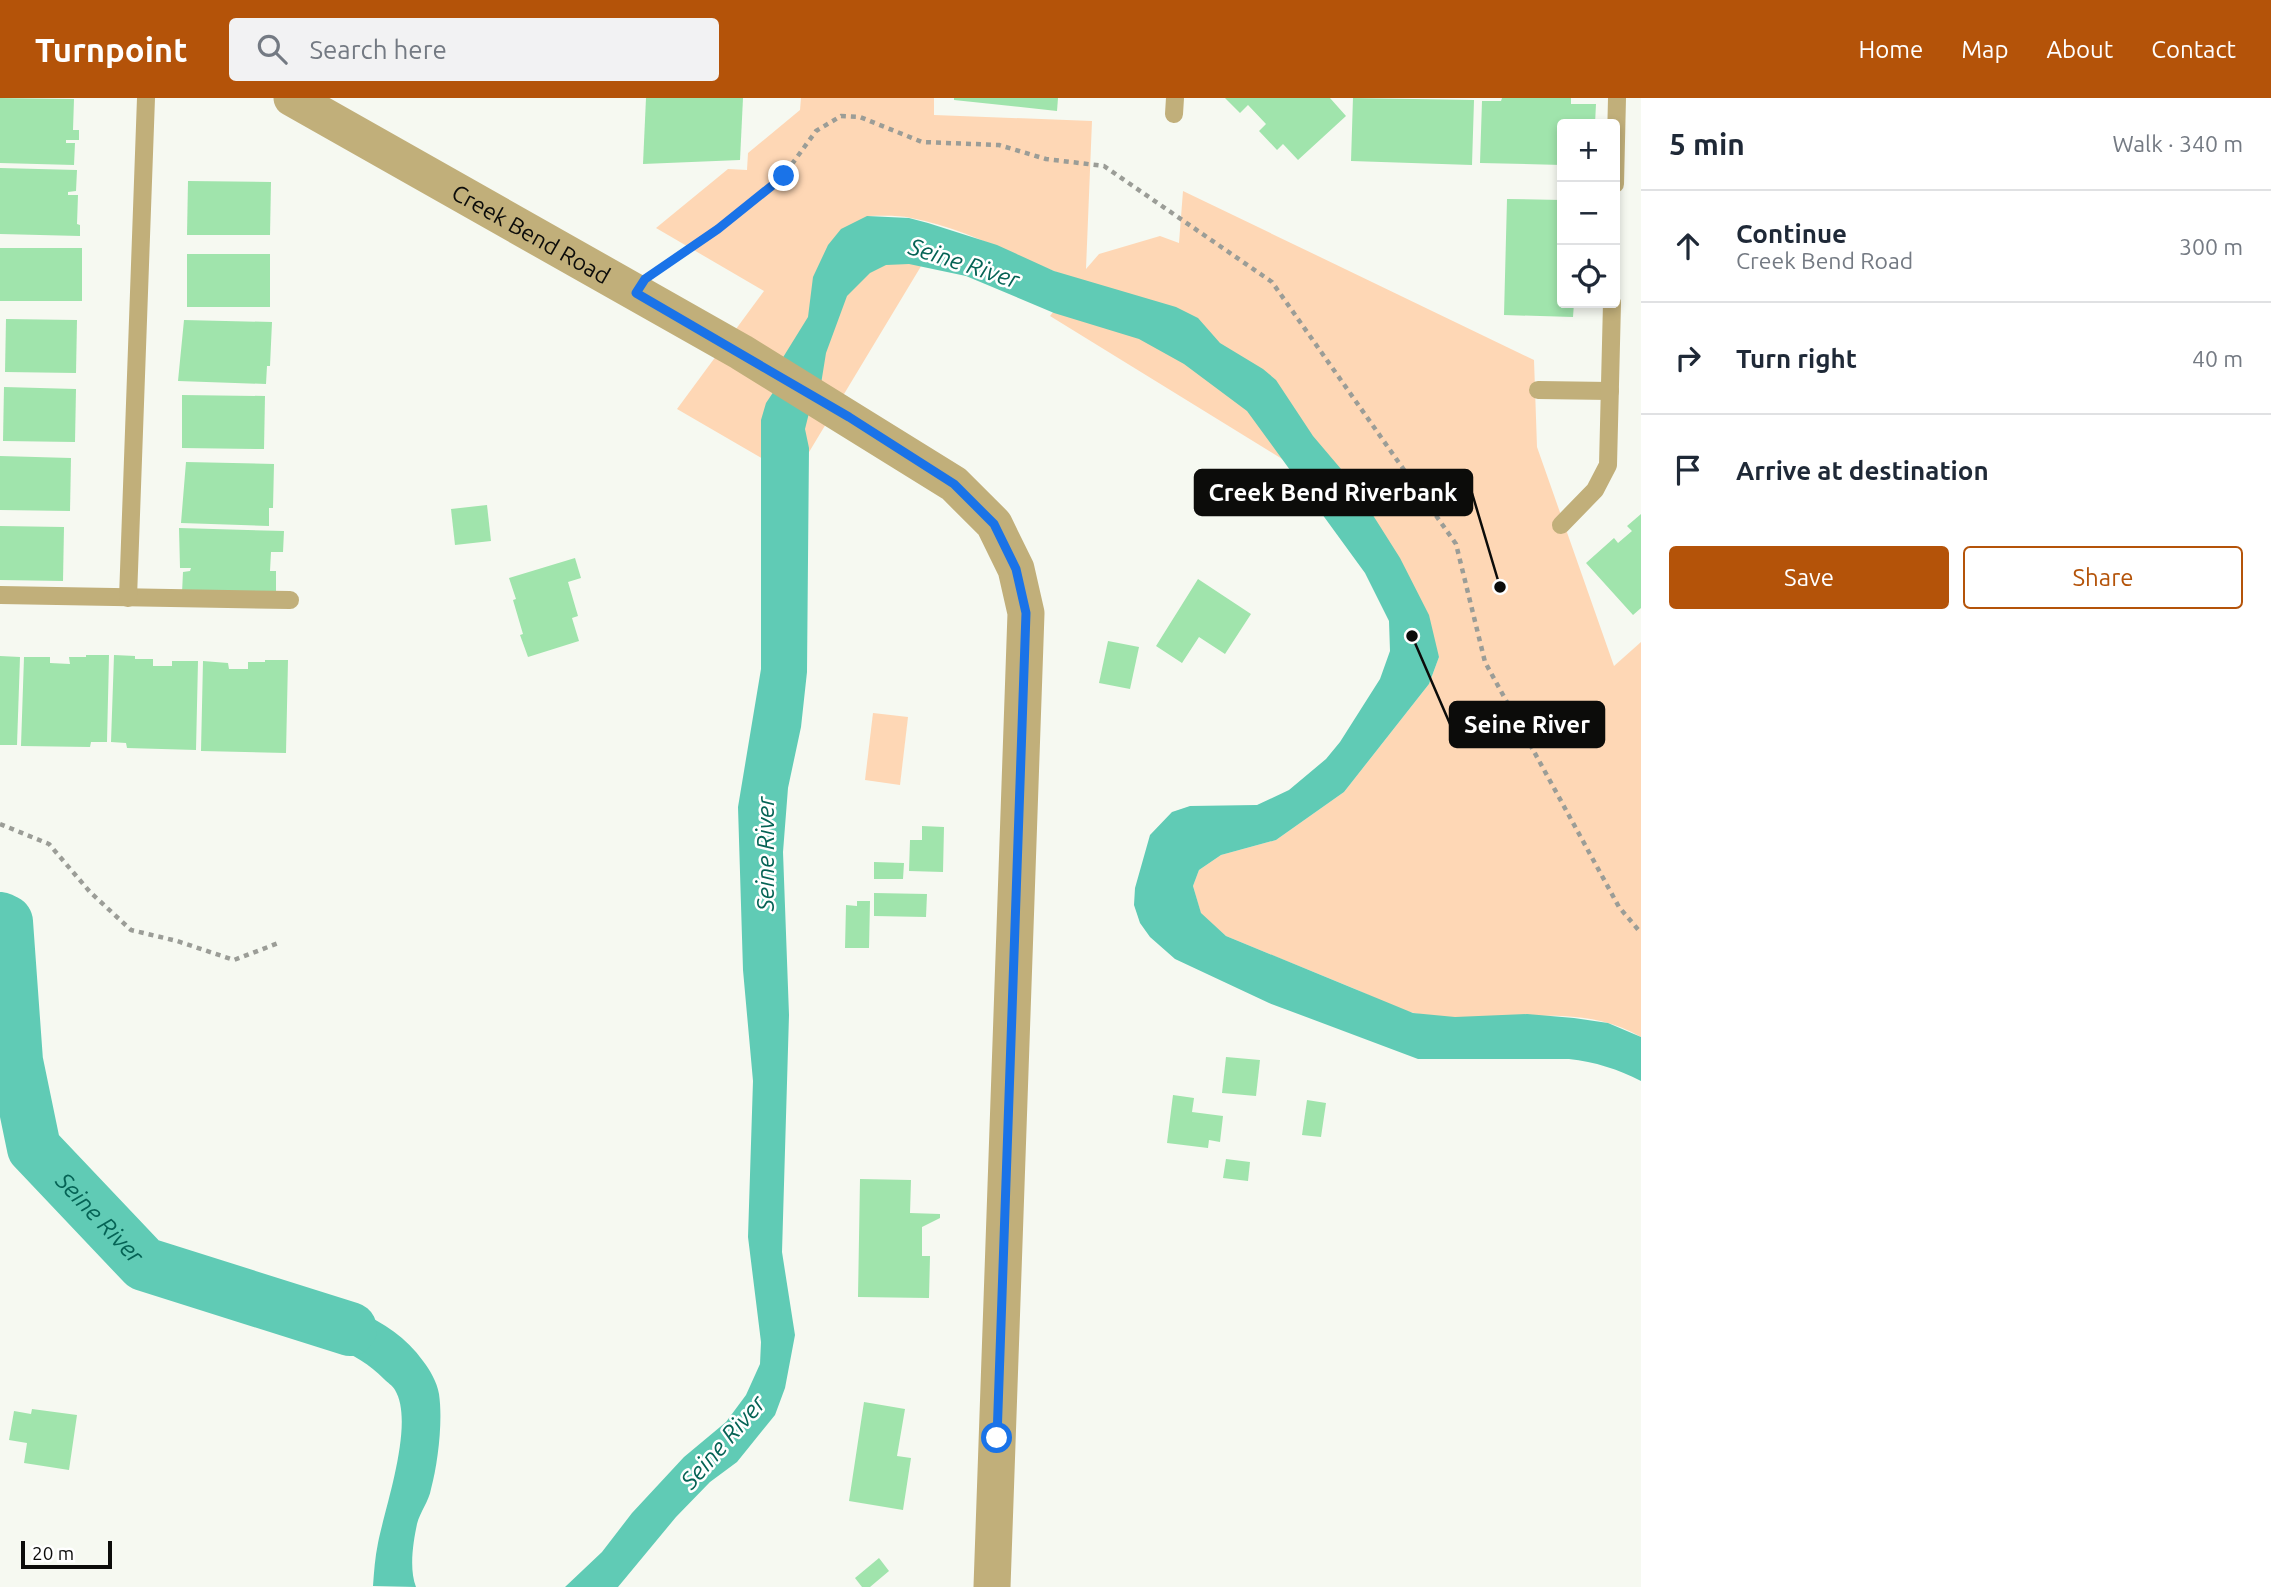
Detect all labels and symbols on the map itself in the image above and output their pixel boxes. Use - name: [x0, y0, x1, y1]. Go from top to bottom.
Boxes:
- route end: [768, 160, 799, 191]
- street label: Creek Bend Road: [448, 179, 615, 288]
- water label: Seine River: [904, 232, 1023, 294]
- callout: Creek Bend Riverbank: [1195, 470, 1472, 515]
- text: Creek Bend Riverbank: [1209, 479, 1458, 506]
- callout: Seine River: [1450, 702, 1604, 747]
- text: Seine River: [1464, 711, 1590, 738]
- water label: Seine River: [752, 796, 779, 912]
- water label: Seine River: [50, 1166, 150, 1269]
- water label: Seine River: [675, 1389, 771, 1495]
- route start: [981, 1422, 1012, 1453]
- scale bar: [21, 1538, 112, 1570]

